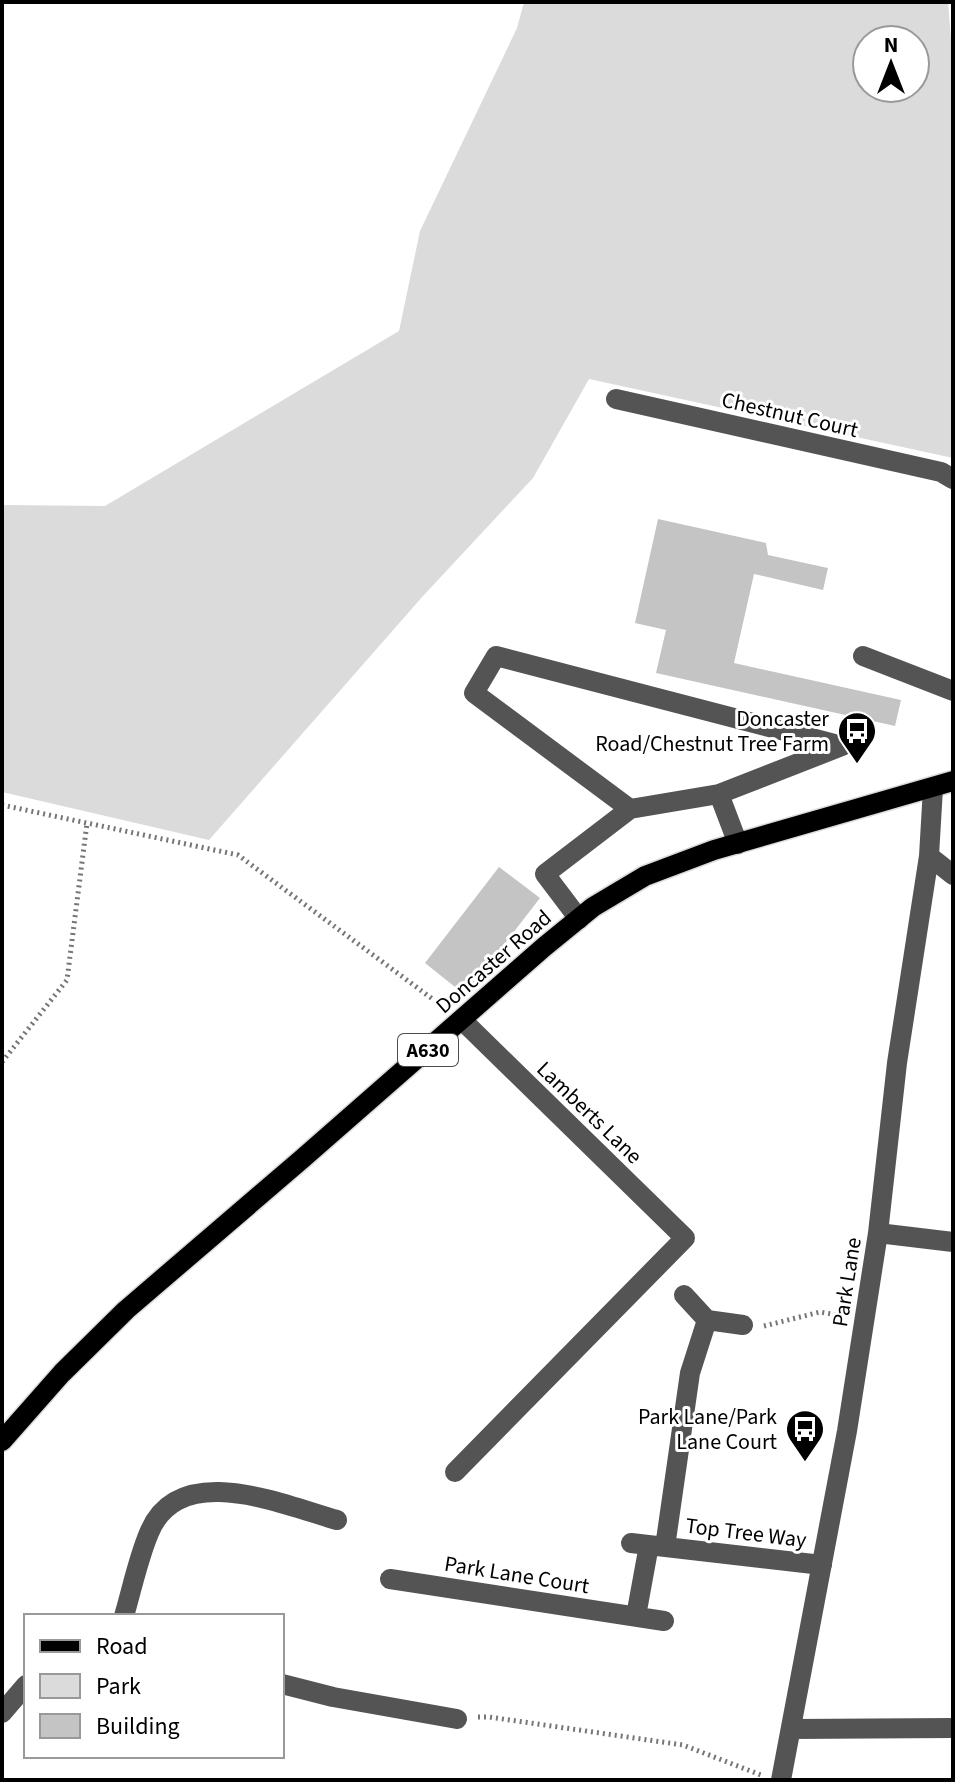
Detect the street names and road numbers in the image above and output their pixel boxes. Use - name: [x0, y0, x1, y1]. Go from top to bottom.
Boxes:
- street label: Chestnut Court: [718, 384, 862, 446]
- street label: Doncaster Road: [429, 902, 559, 1021]
- road number: A630: [398, 1034, 458, 1066]
- street label: Lamberts Lane: [529, 1054, 650, 1172]
- street label: Park Lane: [824, 1235, 870, 1329]
- street label: Top Tree Way: [684, 1510, 809, 1556]
- street label: Park Lane Court: [442, 1548, 592, 1602]

